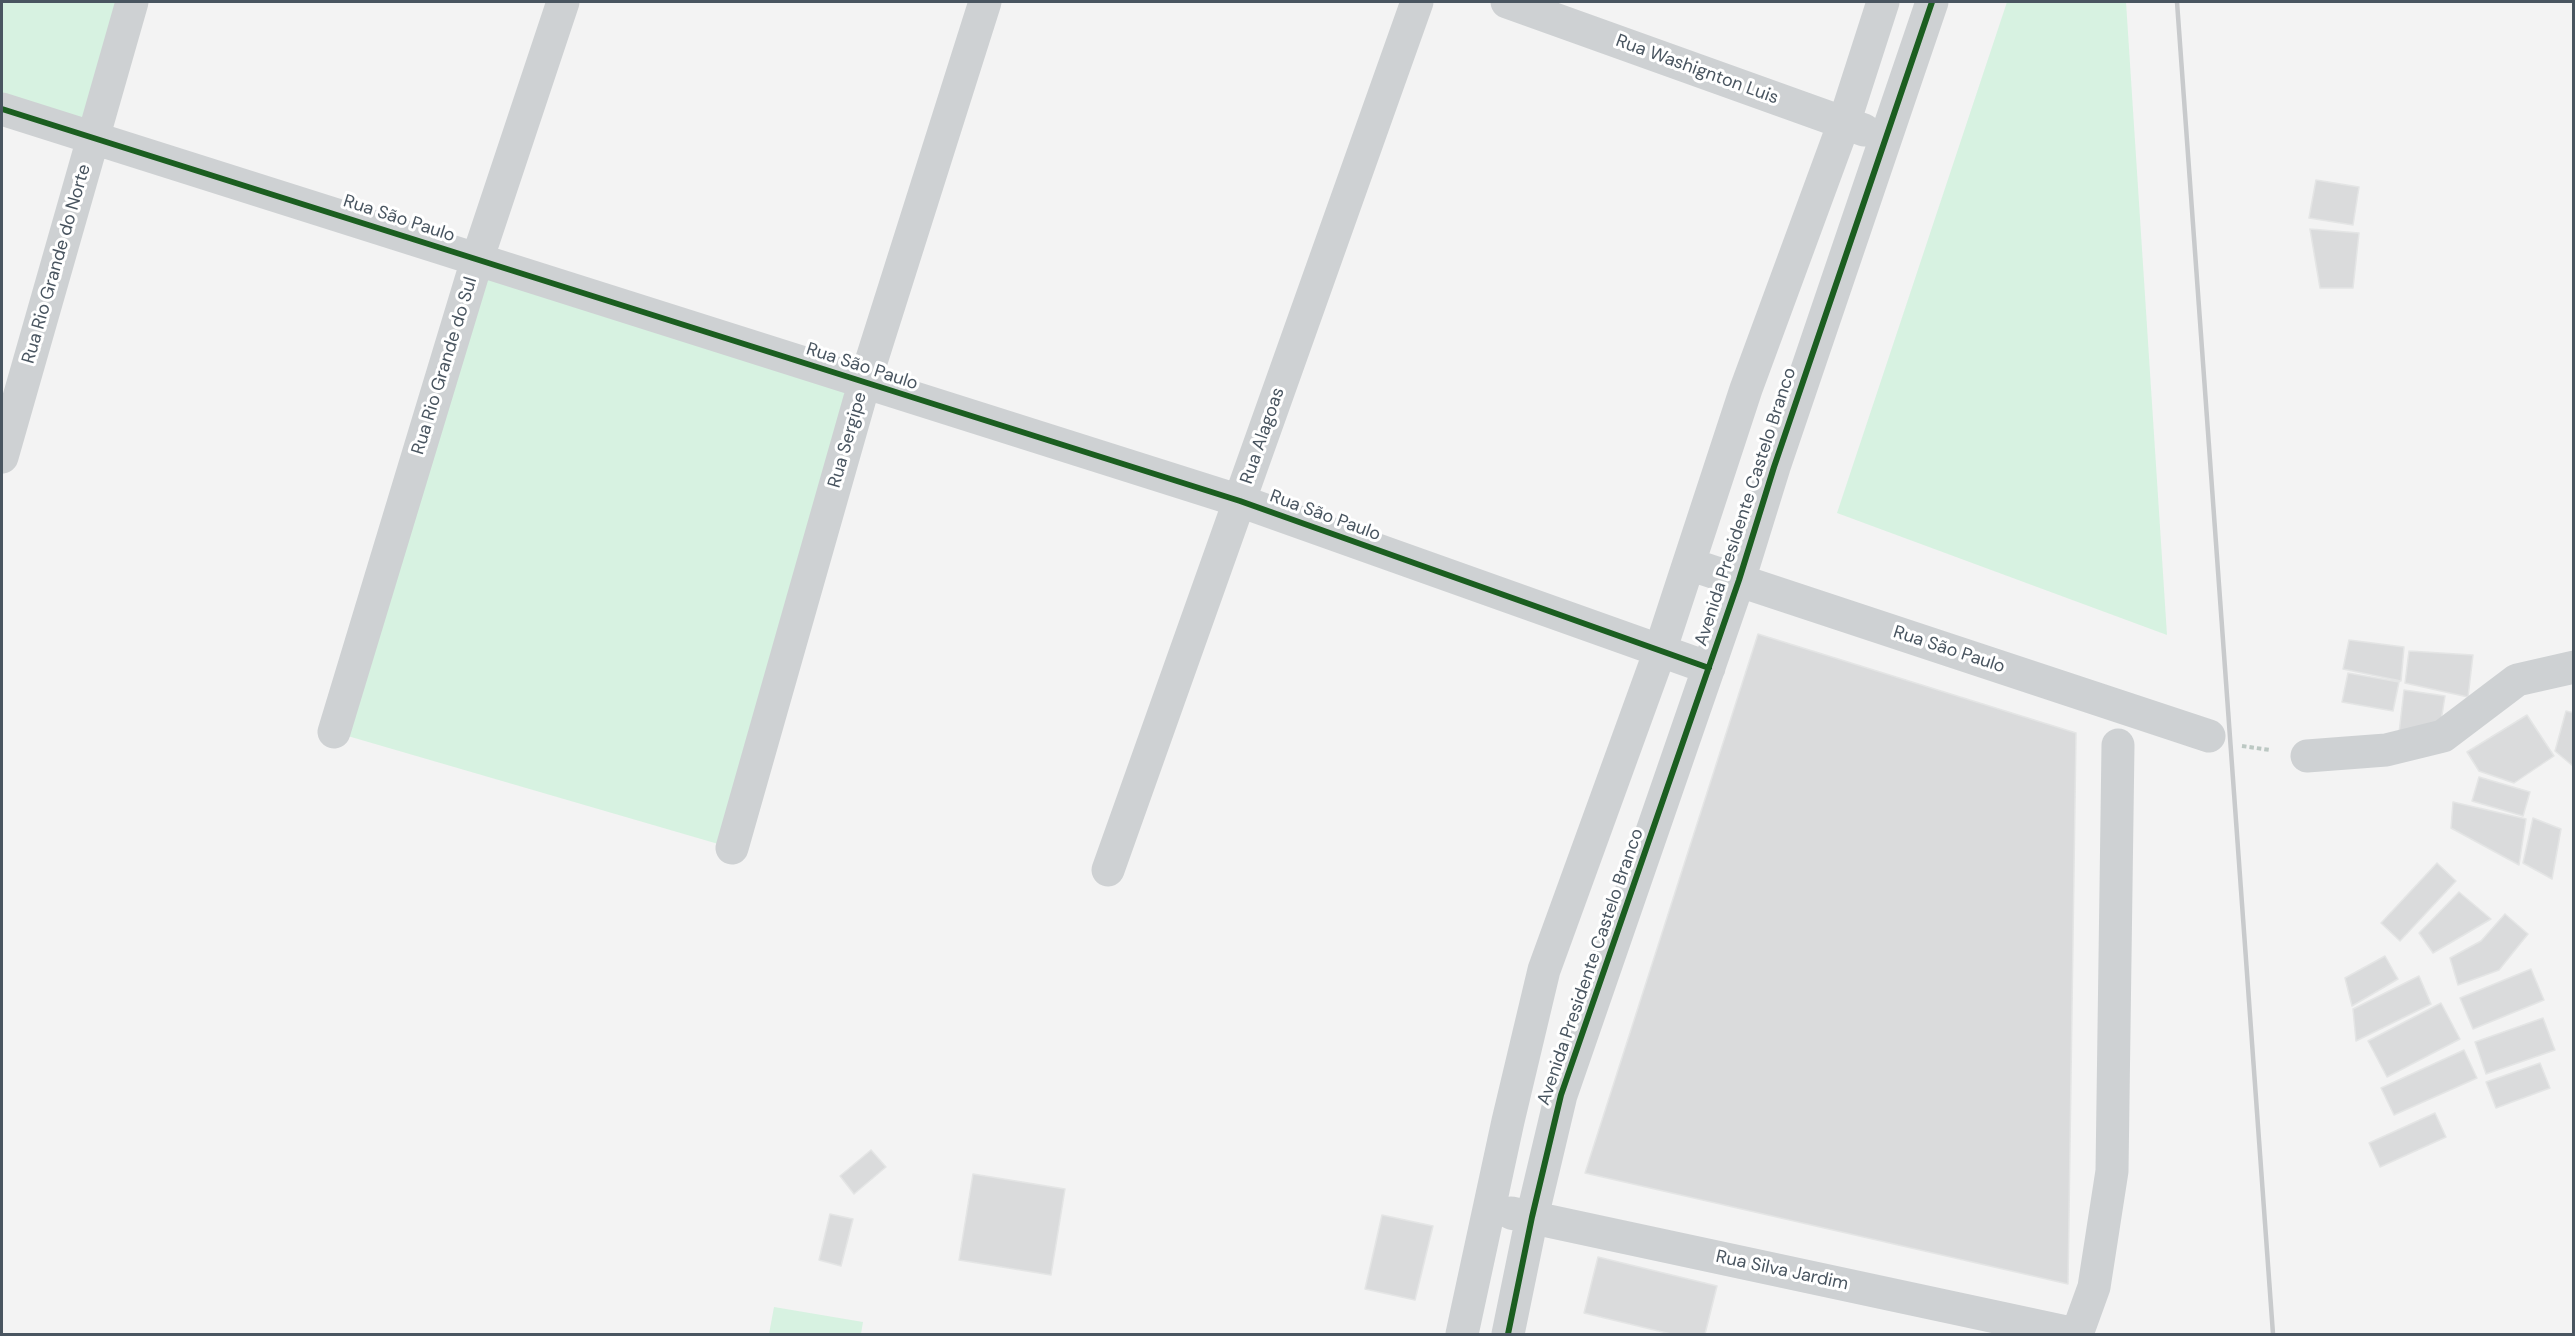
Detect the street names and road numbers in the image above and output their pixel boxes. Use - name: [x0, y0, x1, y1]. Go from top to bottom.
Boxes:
- street label: Rua Washignton Luis: [1613, 30, 1781, 110]
- street label: Rua Rio Grande do Norte: [18, 162, 96, 366]
- street label: Rua São Paulo: [340, 191, 458, 247]
- street label: Rua Rio Grande do Sul: [408, 275, 482, 457]
- street label: Rua São Paulo: [803, 339, 921, 395]
- street label: Avenida Presidente Castelo Branco: [1691, 365, 1801, 649]
- street label: Rua Alagoas: [1236, 385, 1290, 487]
- street label: Rua Sergipe: [824, 390, 872, 490]
- street label: Rua São Paulo: [1267, 486, 1383, 546]
- street label: Rua São Paulo: [1890, 622, 2008, 678]
- street label: Avenida Presidente Castelo Branco: [1533, 826, 1649, 1108]
- street label: Rua Silva Jardim: [1714, 1246, 1850, 1296]

